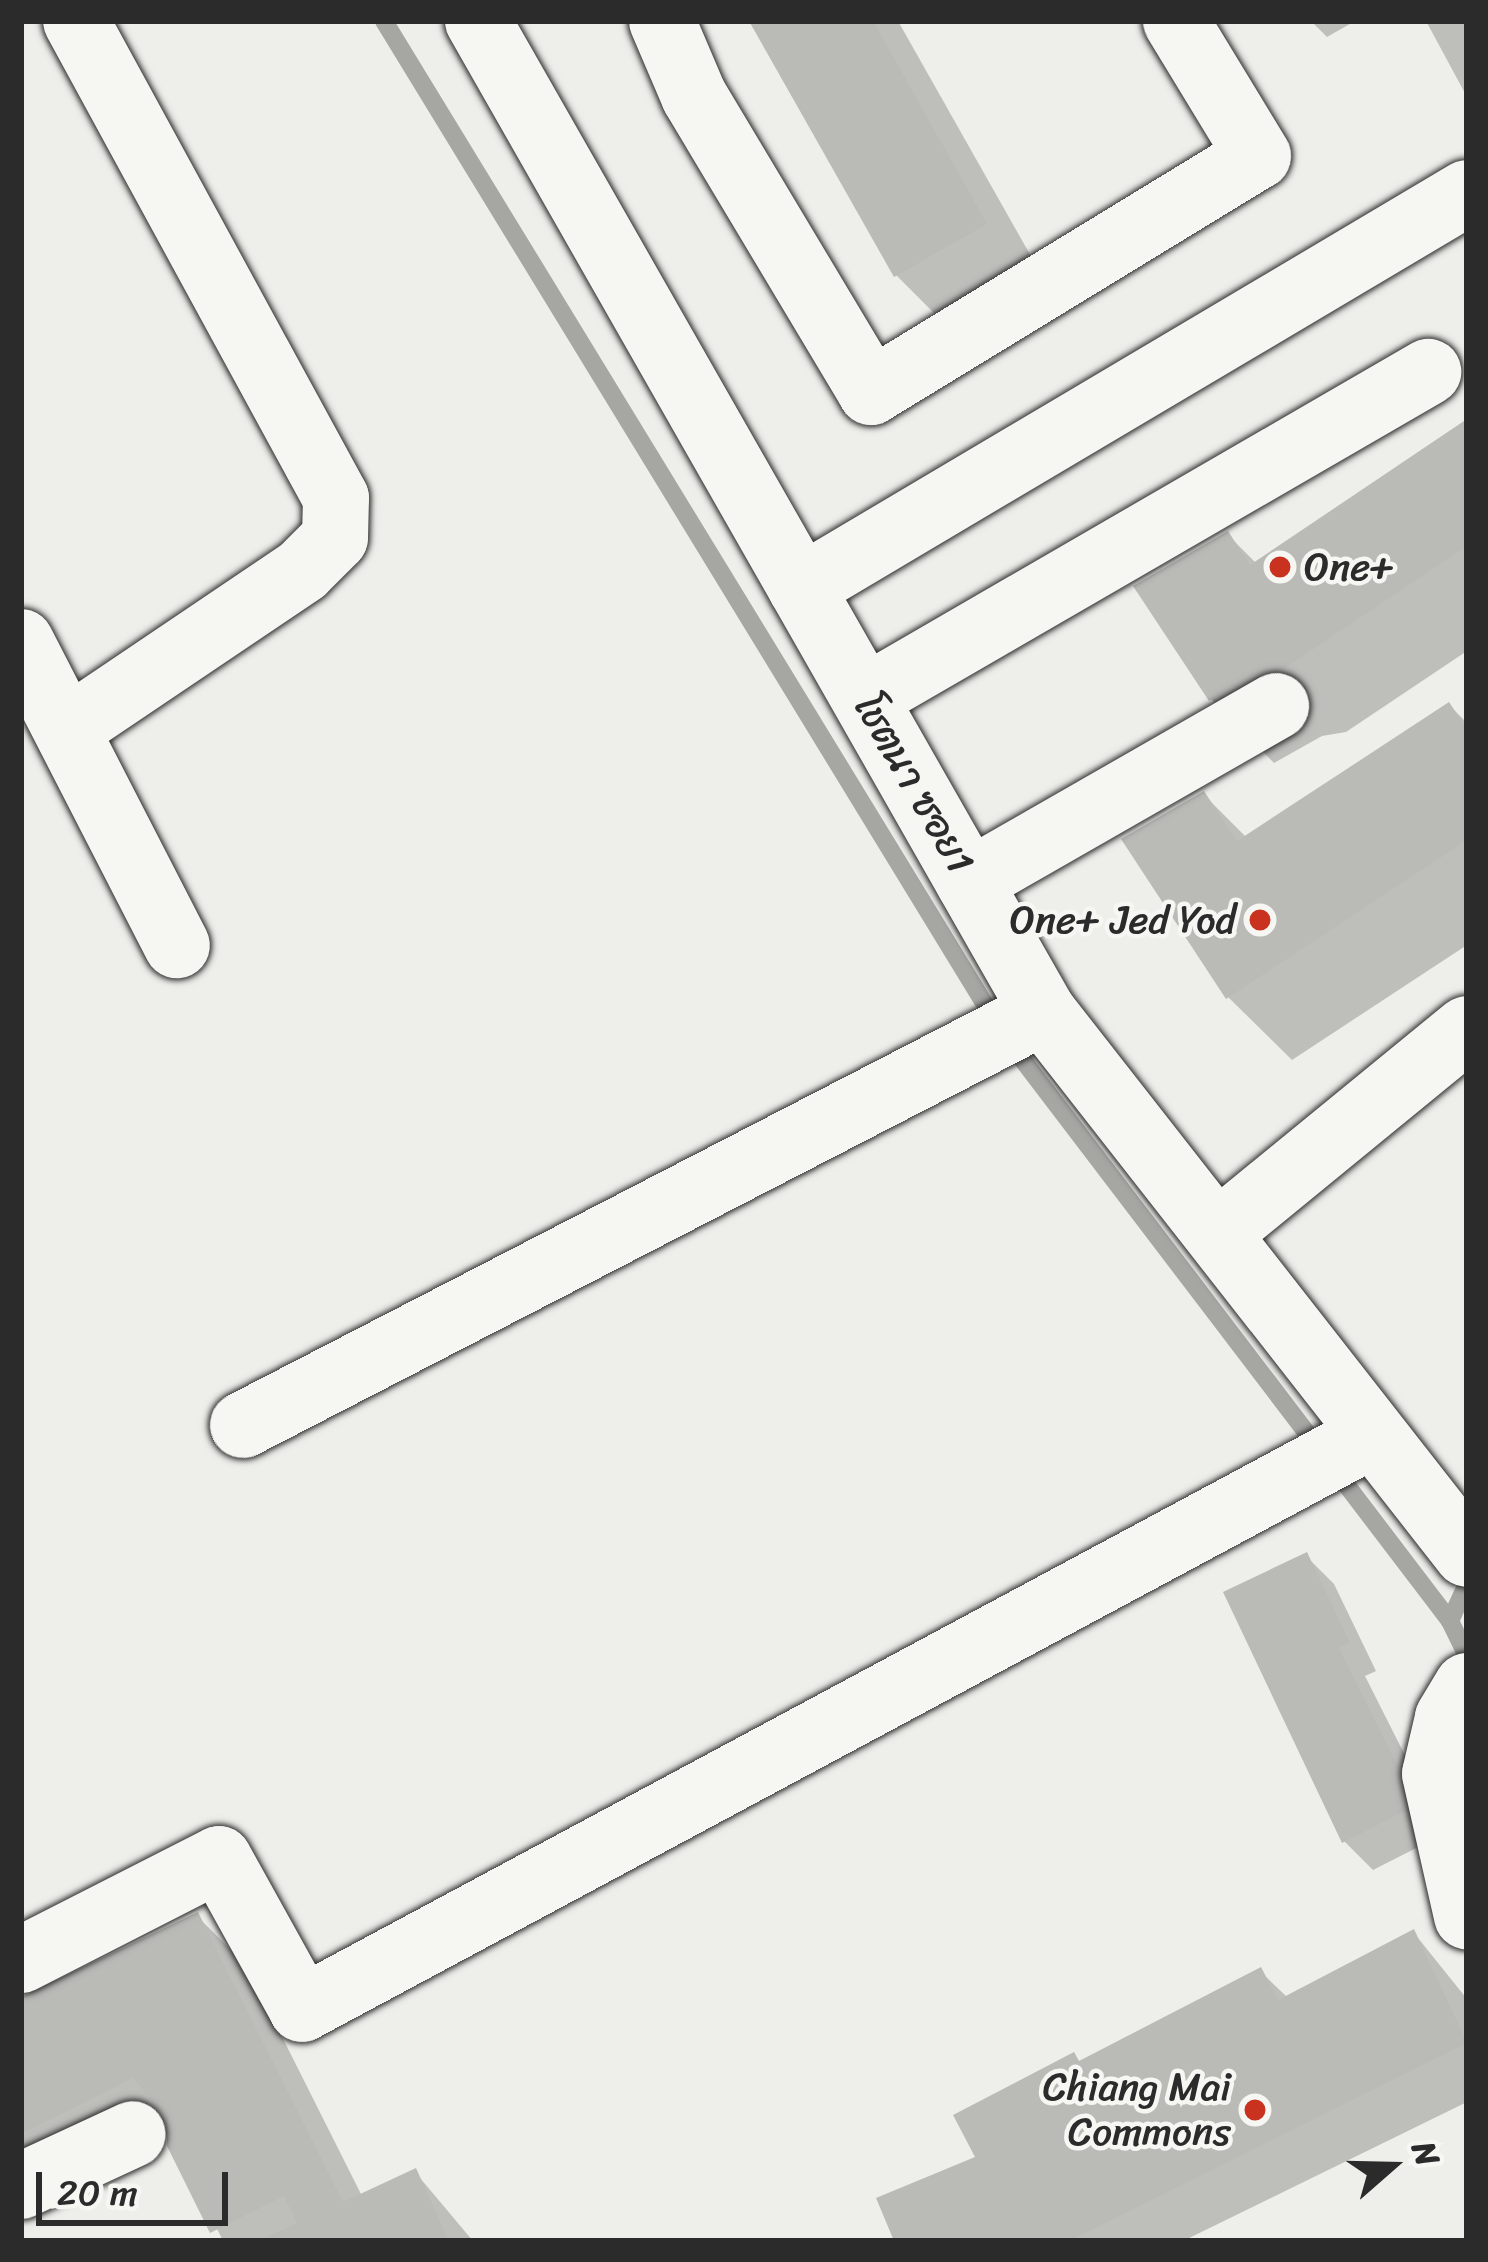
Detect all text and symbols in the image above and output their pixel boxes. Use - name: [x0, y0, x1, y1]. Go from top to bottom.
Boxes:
- place label: One+: [1304, 544, 1394, 590]
- marker: One+: [1267, 554, 1293, 580]
- street label: โชตนา ซอย1: [844, 686, 984, 882]
- place label: One+ Jed Yod: [1009, 897, 1236, 943]
- marker: One+ Jed Yod: [1247, 907, 1273, 933]
- place label: Chiang Mai Commons: [1043, 2065, 1231, 2156]
- marker: Chiang Mai Commons: [1242, 2097, 1268, 2123]
- north arrow: [1332, 2106, 1452, 2226]
- text: N: [1395, 2133, 1457, 2174]
- scale bar: [42, 2148, 234, 2222]
- text: 20 m: [57, 2161, 138, 2225]

